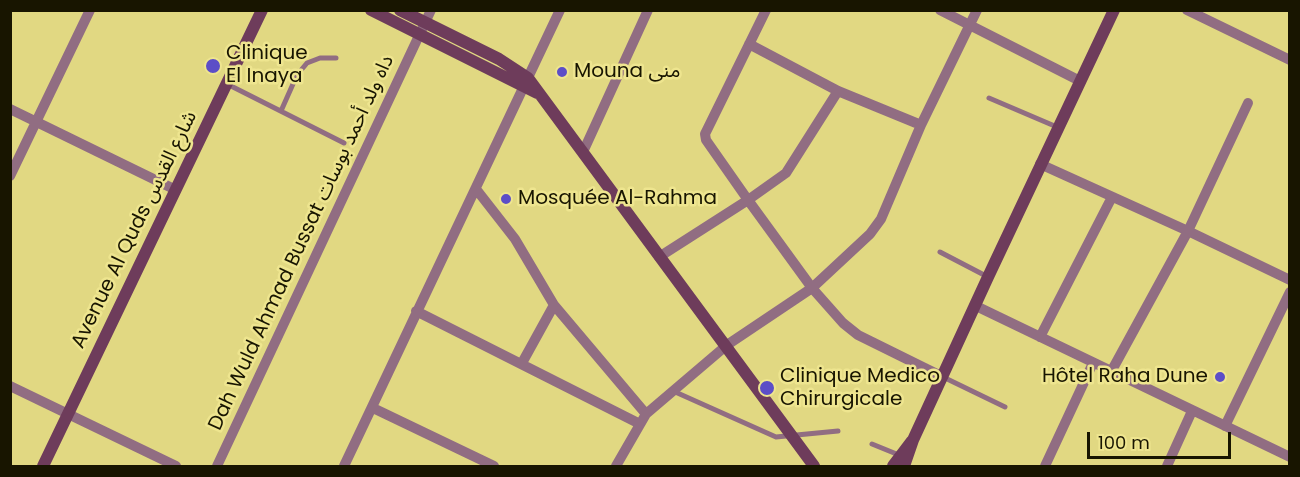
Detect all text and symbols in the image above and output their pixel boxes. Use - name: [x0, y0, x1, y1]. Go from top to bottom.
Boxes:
- place label: Clinique El Inaya: [226, 42, 308, 89]
- street label: Dah Wuld Ahmad Bussat داه ولد أحمد بوسات: [204, 52, 400, 434]
- marker: Clinique El Inaya: [204, 57, 222, 75]
- place label: Mouna منى: [574, 60, 681, 84]
- marker: Mouna منى: [555, 65, 569, 79]
- street label: Avenue Al Quds شارع القدس: [67, 107, 203, 353]
- place label: Mosquée Al-Rahma: [518, 187, 717, 211]
- marker: Mosquée Al-Rahma: [499, 192, 513, 206]
- place label: Clinique Medico Chirurgicale: [780, 365, 940, 412]
- place label: Hôtel Raha Dune: [1042, 365, 1208, 389]
- marker: Hôtel Raha Dune: [1213, 370, 1227, 384]
- marker: Clinique Medico Chirurgicale: [758, 379, 776, 397]
- scale bar: [1090, 420, 1234, 458]
- text: 100 m: [1098, 430, 1150, 455]

